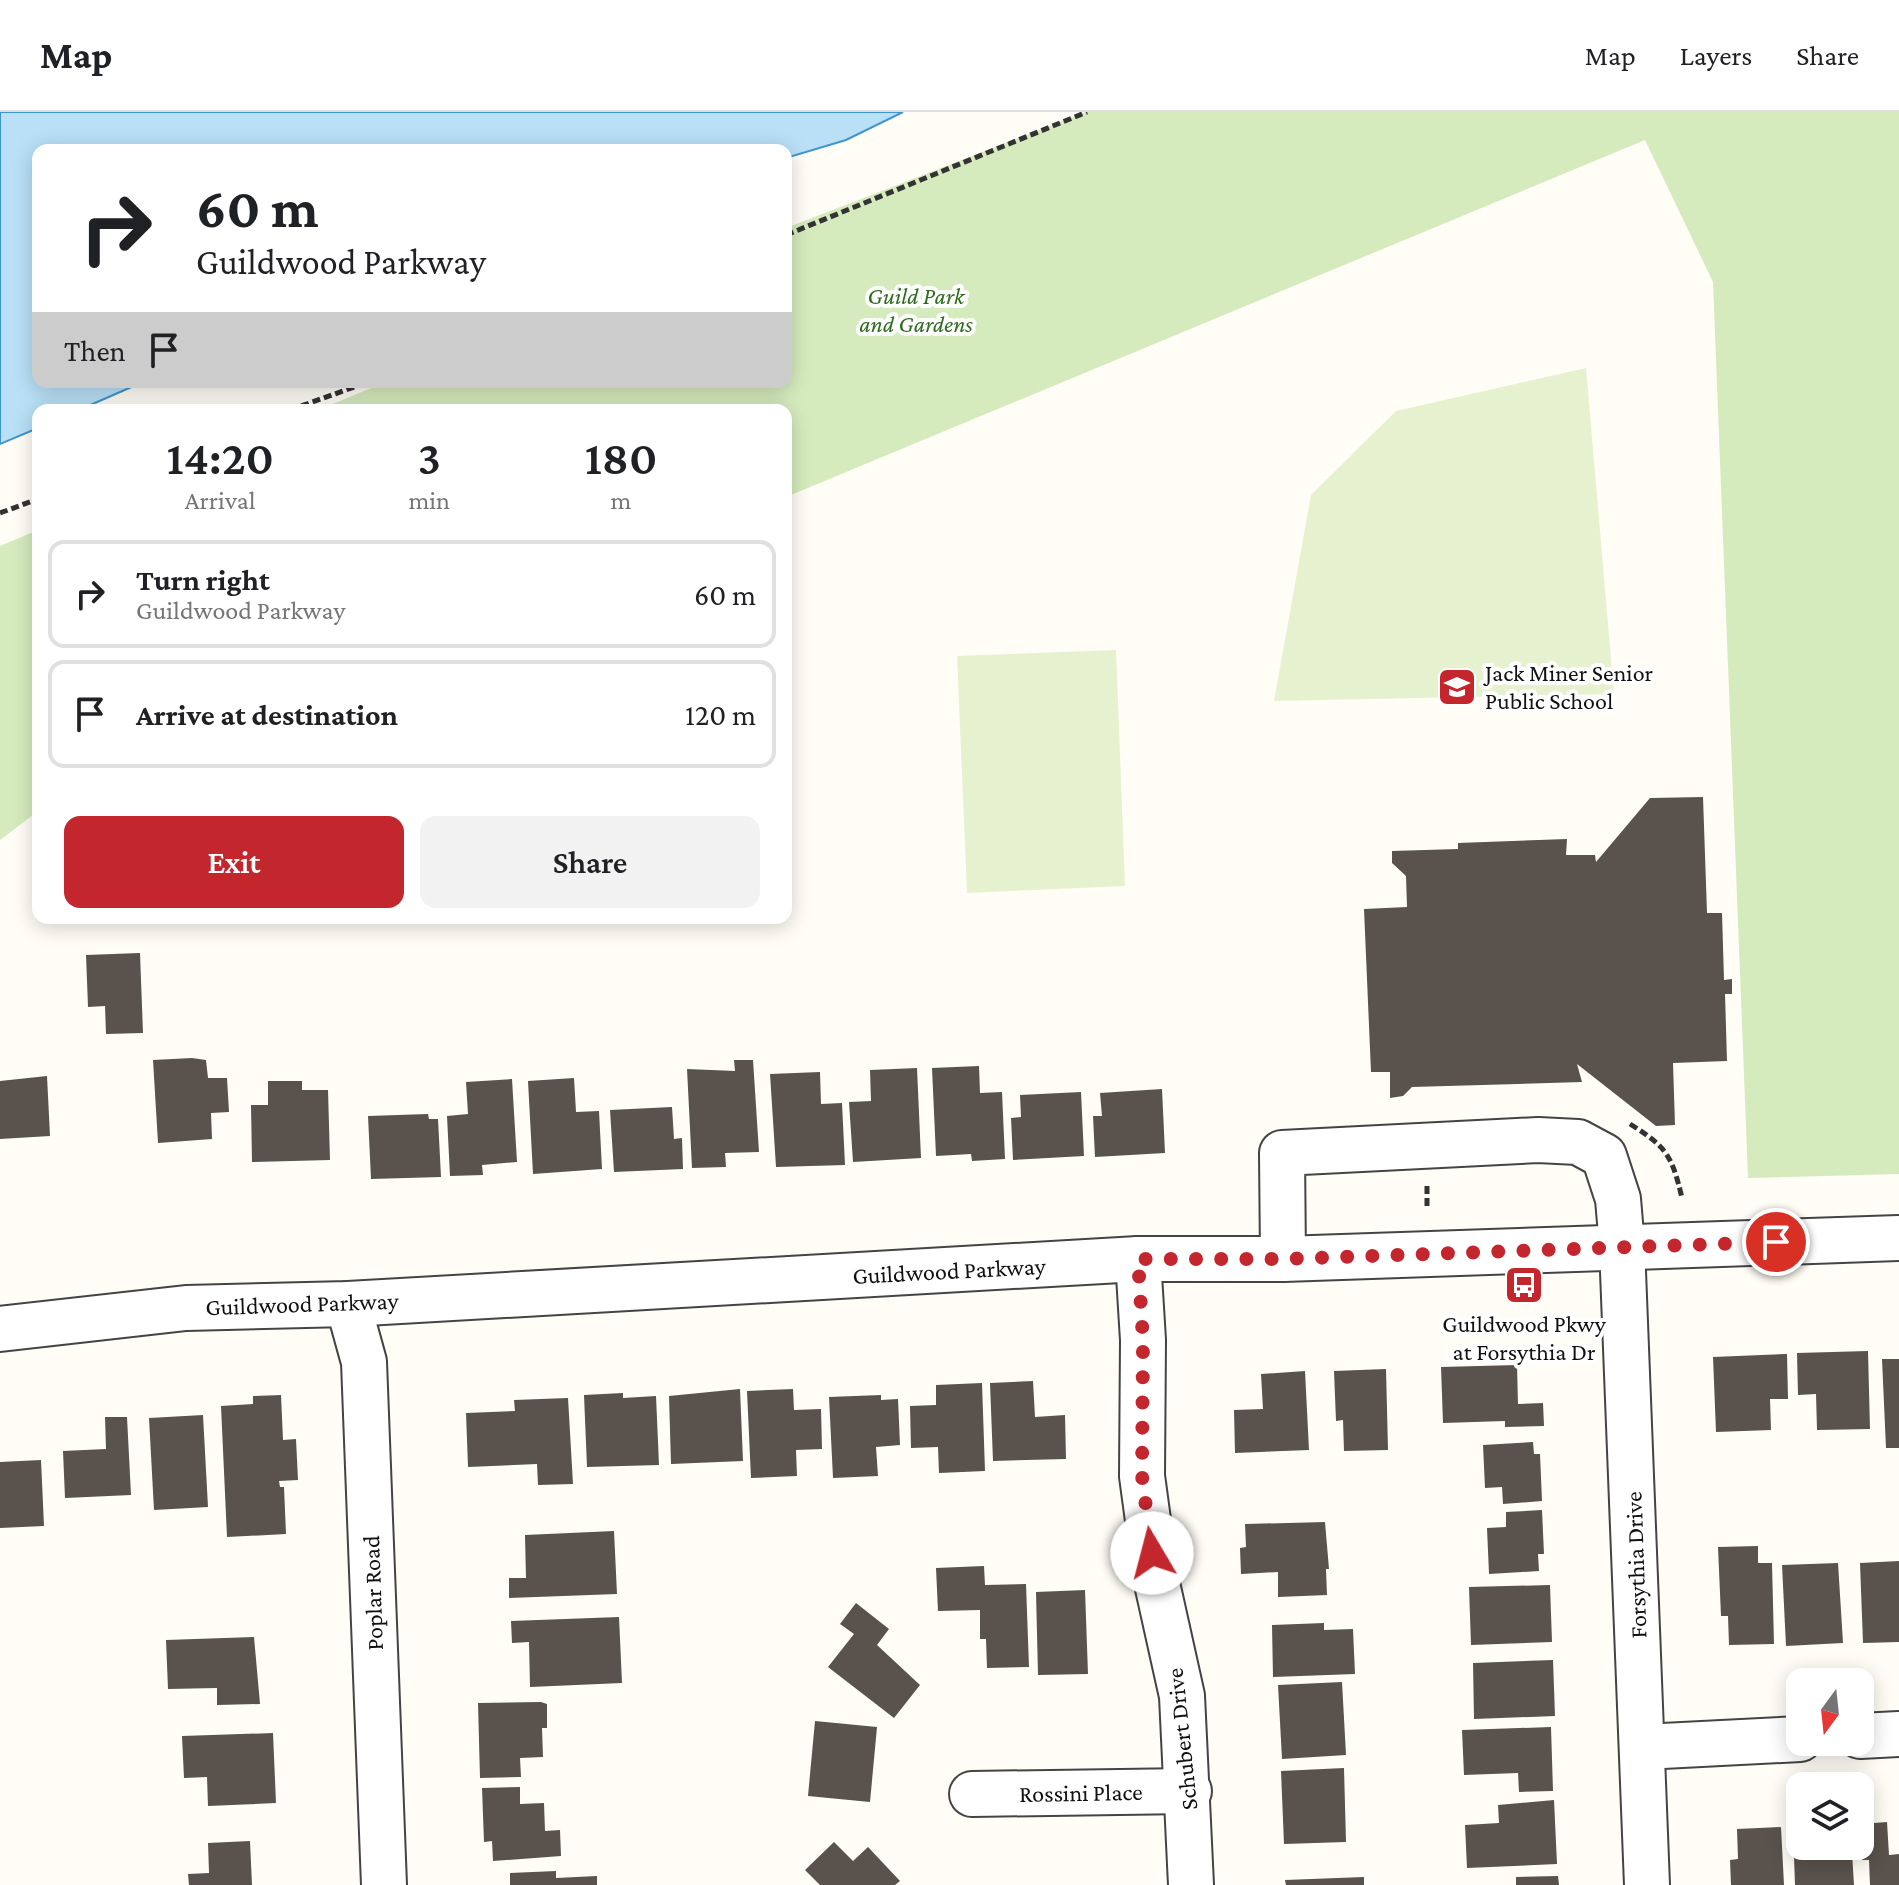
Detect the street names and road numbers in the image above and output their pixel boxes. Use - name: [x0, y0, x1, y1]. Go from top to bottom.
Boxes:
- street label: Guildwood Parkway: [852, 1252, 1047, 1289]
- street label: Guildwood Parkway: [205, 1287, 400, 1320]
- street label: Forsythia Drive: [1619, 1491, 1652, 1639]
- street label: Poplar Road: [357, 1535, 388, 1651]
- street label: Schubert Drive: [1161, 1667, 1202, 1811]
- street label: Rossini Place: [1019, 1778, 1143, 1807]

